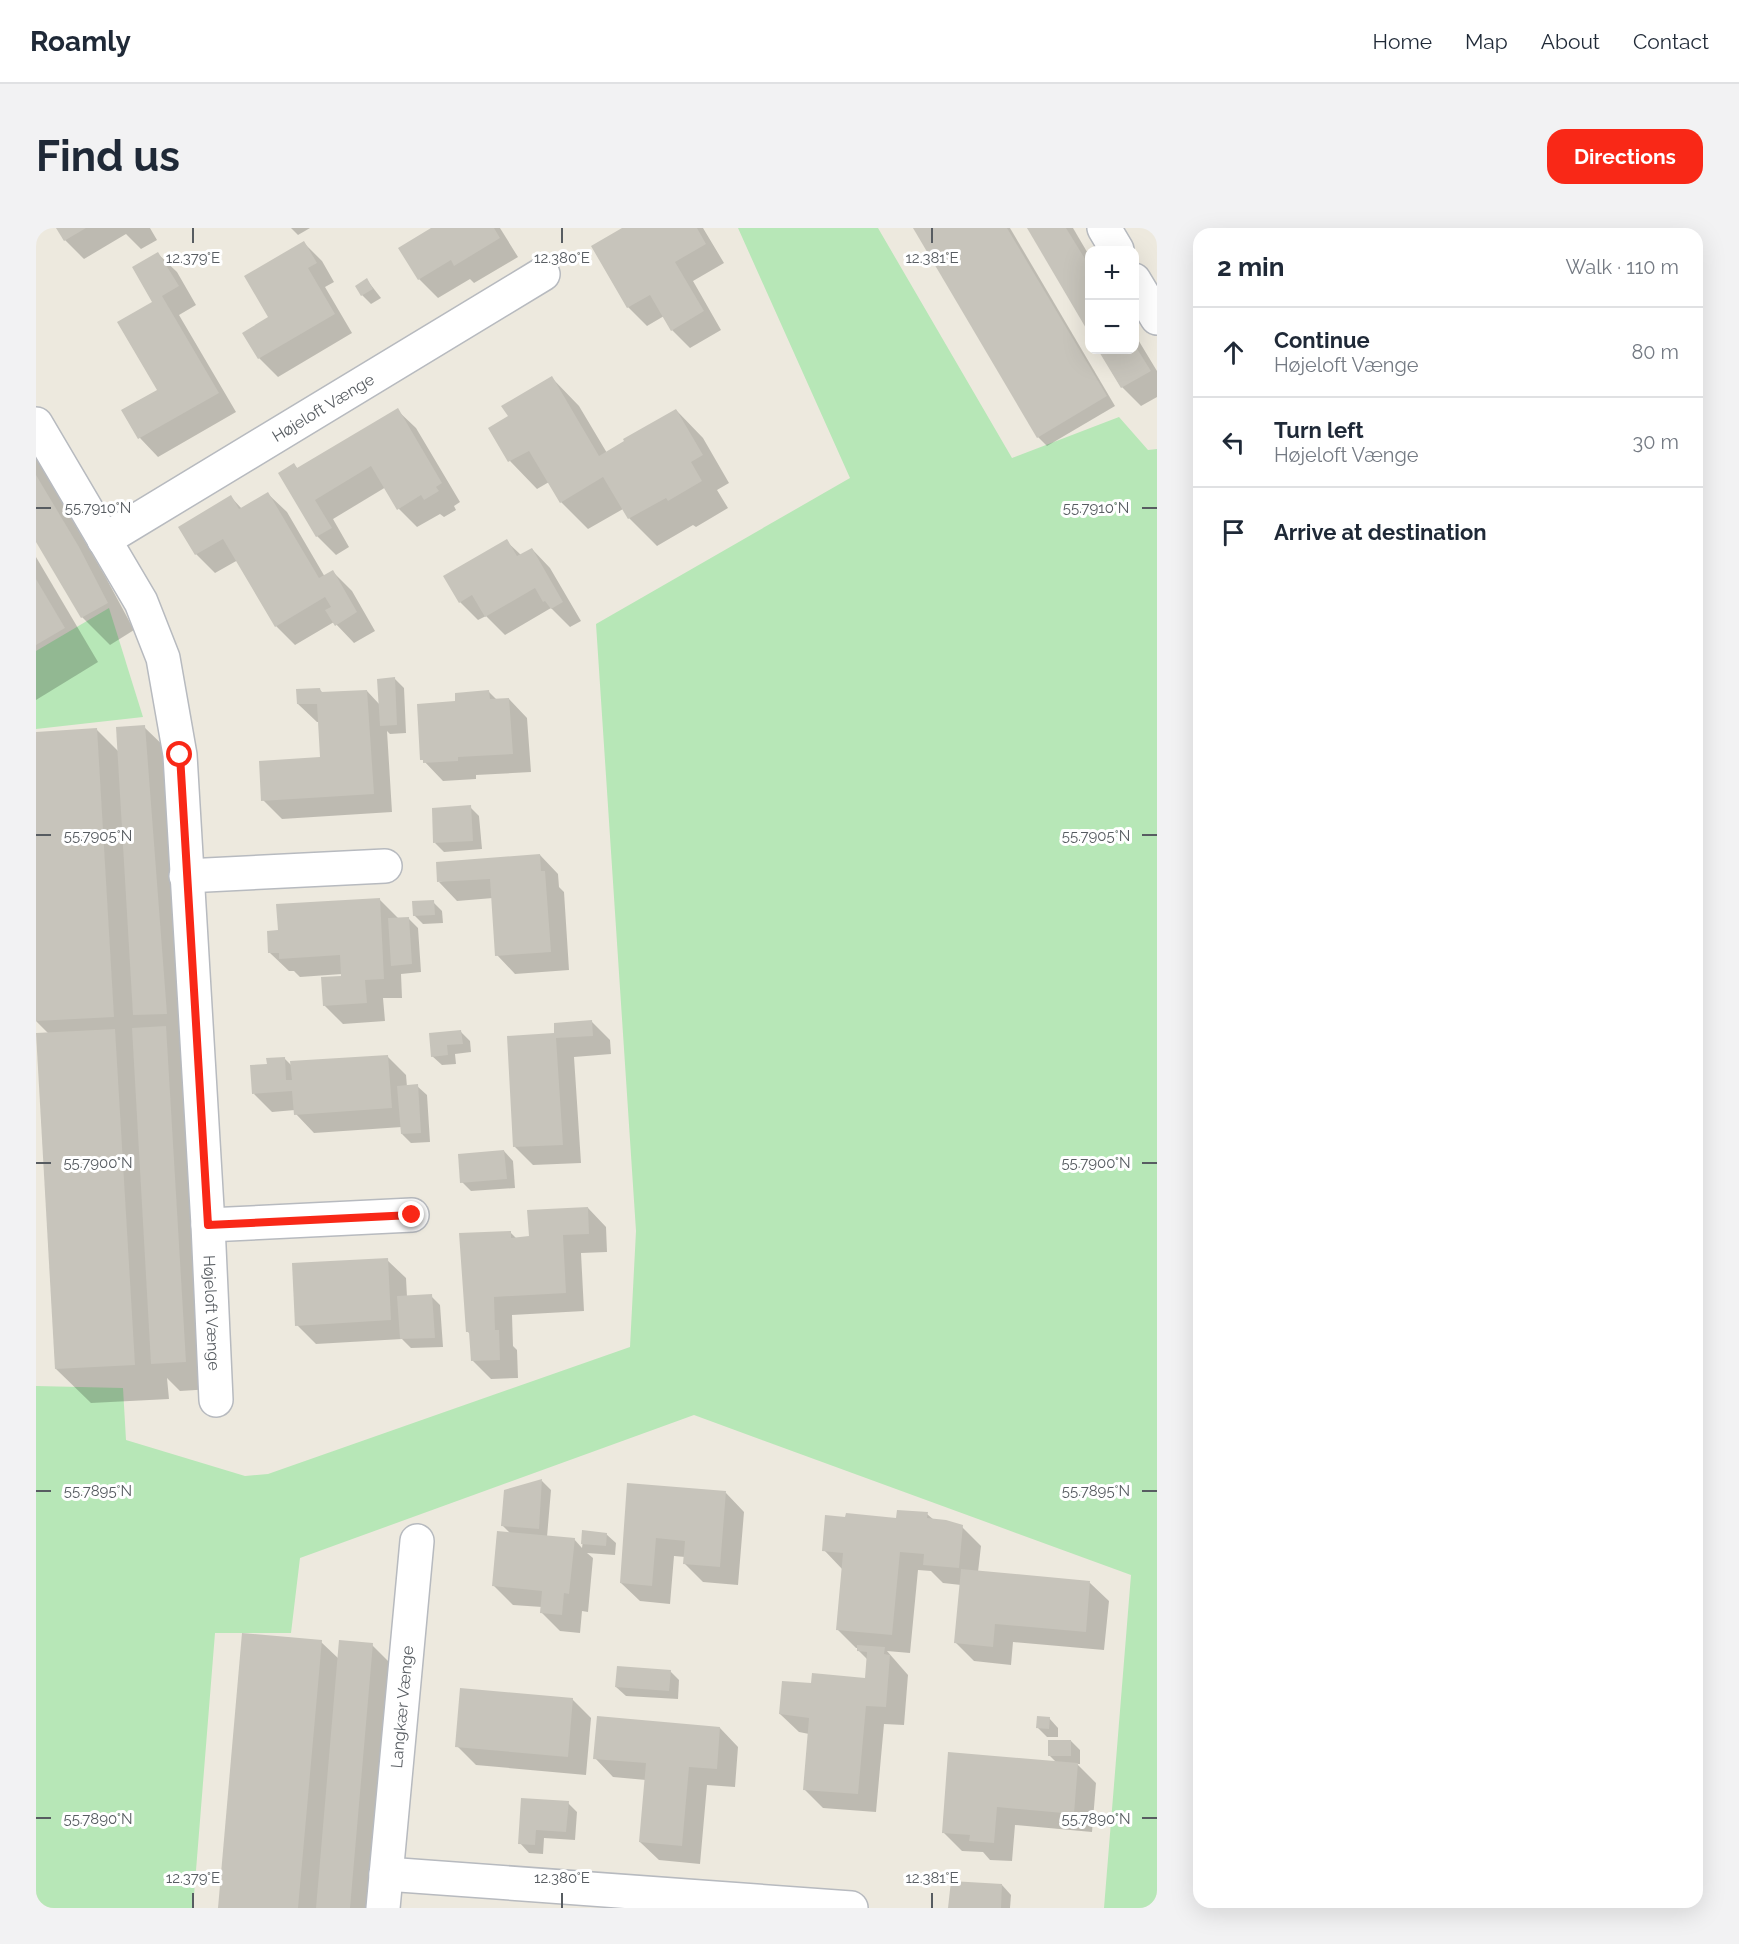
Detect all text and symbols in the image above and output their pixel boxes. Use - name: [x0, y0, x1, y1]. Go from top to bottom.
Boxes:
- text: Roamly: [30, 25, 131, 58]
- text: Home: [1373, 29, 1432, 54]
- text: Map: [1465, 29, 1508, 54]
- text: About: [1541, 29, 1600, 54]
- text: Contact: [1633, 29, 1709, 54]
- button: Directions: [1547, 129, 1703, 184]
- text: Find us: [36, 132, 180, 181]
- map controls: [1085, 246, 1139, 354]
- button: +: [1085, 246, 1139, 300]
- text: 12.379°E: [166, 249, 220, 267]
- text: 12.380°E: [534, 249, 590, 267]
- text: 12.381°E: [905, 249, 959, 267]
- text: 2 min: [1217, 252, 1284, 282]
- text: Walk · 110 m: [1565, 255, 1679, 279]
- button: −: [1085, 300, 1139, 354]
- text: Continue: [1274, 327, 1370, 353]
- icon: ahead: [1217, 336, 1250, 369]
- text: 80 m: [1631, 340, 1679, 364]
- text: Højeloft Vænge: [1274, 353, 1419, 377]
- street label: Højeloft Vænge: [269, 370, 378, 446]
- text: Turn left: [1274, 417, 1364, 443]
- icon: left: [1217, 426, 1250, 459]
- text: 30 m: [1633, 430, 1679, 454]
- text: Højeloft Vænge: [1274, 443, 1419, 467]
- text: 55.7910°N: [65, 499, 131, 517]
- text: 55.7910°N: [1063, 499, 1129, 517]
- icon: arrive: [1217, 516, 1250, 549]
- text: Arrive at destination: [1274, 519, 1487, 545]
- route start: [166, 741, 192, 767]
- text: 55.7905°N: [64, 827, 132, 845]
- text: 55.7905°N: [1062, 827, 1130, 845]
- text: 55.7900°N: [63, 1154, 133, 1172]
- text: 55.7900°N: [1061, 1154, 1131, 1172]
- route end: [398, 1201, 424, 1227]
- street label: Højeloft Vænge: [199, 1255, 224, 1371]
- text: 55.7895°N: [64, 1482, 132, 1500]
- text: 55.7895°N: [1062, 1482, 1130, 1500]
- street label: Langkær Vænge: [387, 1645, 417, 1769]
- text: 55.7890°N: [64, 1810, 132, 1828]
- text: 55.7890°N: [1062, 1810, 1130, 1828]
- text: 12.379°E: [166, 1869, 220, 1887]
- text: 12.380°E: [534, 1869, 590, 1887]
- text: 12.381°E: [905, 1869, 959, 1887]

